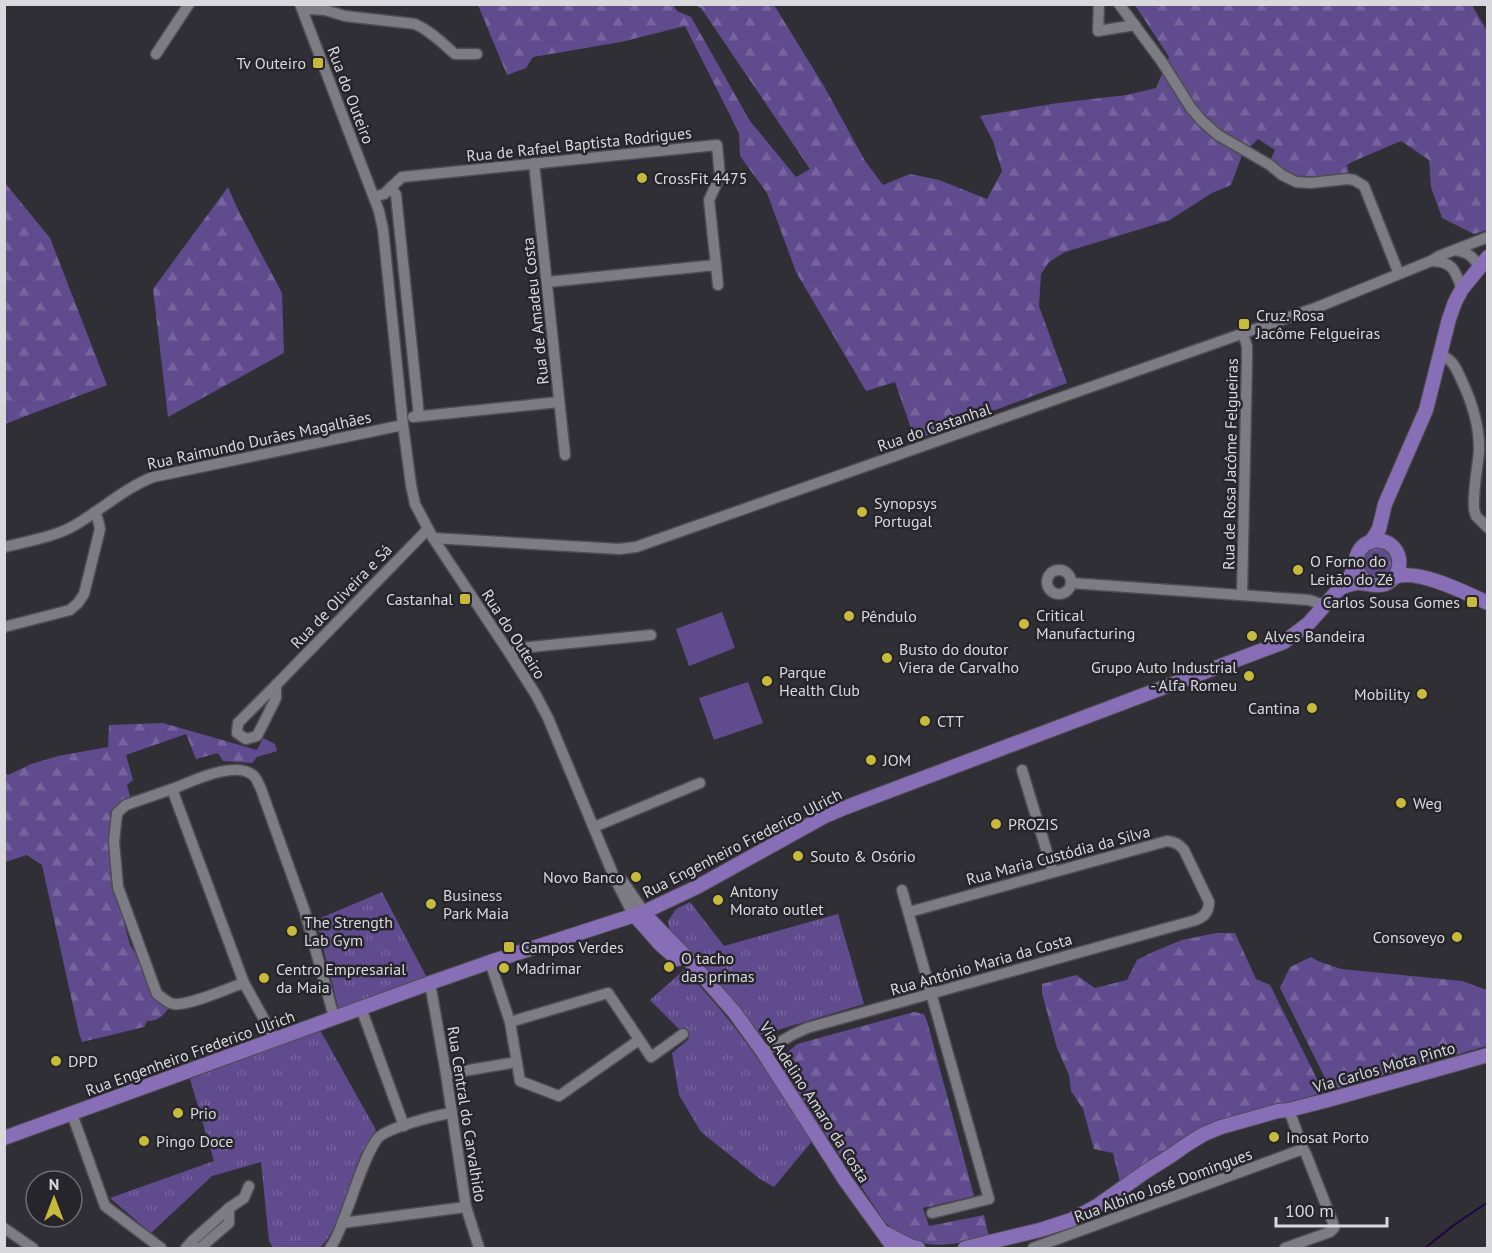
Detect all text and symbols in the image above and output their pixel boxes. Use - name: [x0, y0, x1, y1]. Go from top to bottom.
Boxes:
- street label: Rua do Outeiro: [323, 43, 379, 147]
- place label: Tv Outeiro: [237, 53, 306, 73]
- marker: Tv Outeiro: [311, 56, 325, 70]
- street label: Rua de Rafael Baptista Rodrigues: [465, 122, 693, 166]
- place label: CrossFit 4475: [654, 168, 748, 188]
- marker: CrossFit 4475: [635, 171, 649, 185]
- street label: Rua de Amadeu Costa: [517, 236, 553, 386]
- place label: Cruz. Rosa Jacôme Felgueiras: [1255, 305, 1380, 343]
- marker: Cruz. Rosa Jacôme Felgueiras: [1237, 317, 1251, 331]
- street label: Rua de Rosa Jacôme Felgueiras: [1218, 358, 1242, 570]
- street label: Rua do Castanhal: [875, 398, 994, 456]
- street label: Rua Raimundo Durães Magalhães: [145, 406, 373, 474]
- place label: Synopsys Portugal: [874, 493, 937, 531]
- marker: Synopsys Portugal: [855, 505, 869, 519]
- street label: Rua de Oliveira e Sá: [286, 540, 396, 652]
- place label: O Forno do Leitão do Zé: [1310, 551, 1393, 589]
- marker: O Forno do Leitão do Zé: [1291, 563, 1305, 577]
- street label: Rua do Outeiro: [478, 585, 550, 683]
- place label: Castanhal: [386, 589, 453, 609]
- marker: Castanhal: [458, 592, 472, 606]
- place label: Carlos Sousa Gomes: [1323, 592, 1460, 612]
- marker: Carlos Sousa Gomes: [1465, 595, 1479, 609]
- place label: Critical Manufacturing: [1036, 605, 1135, 643]
- place label: Pêndulo: [861, 606, 917, 626]
- marker: Pêndulo: [842, 609, 856, 623]
- marker: Critical Manufacturing: [1017, 617, 1031, 631]
- place label: Alves Bandeira: [1264, 626, 1365, 646]
- marker: Alves Bandeira: [1245, 629, 1259, 643]
- place label: Busto do doutor Viera de Carvalho: [898, 639, 1019, 677]
- marker: Busto do doutor Viera de Carvalho: [880, 651, 894, 665]
- place label: Grupo Auto Industrial - Alfa Romeu: [1091, 657, 1237, 695]
- place label: Parque Health Club: [779, 662, 860, 700]
- marker: Grupo Auto Industrial - Alfa Romeu: [1242, 669, 1256, 683]
- marker: Parque Health Club: [760, 674, 774, 688]
- place label: Mobility: [1354, 684, 1411, 704]
- marker: Mobility: [1415, 687, 1429, 701]
- place label: Cantina: [1248, 698, 1300, 718]
- marker: Cantina: [1305, 701, 1319, 715]
- place label: CTT: [937, 711, 964, 731]
- marker: CTT: [918, 714, 932, 728]
- place label: JOM: [882, 750, 911, 770]
- marker: JOM: [864, 753, 878, 767]
- street label: Rua Engenheiro Frederico Ulrich: [639, 784, 845, 902]
- place label: Weg: [1413, 793, 1442, 813]
- marker: Weg: [1394, 796, 1408, 810]
- place label: PROZIS: [1008, 814, 1058, 834]
- marker: PROZIS: [989, 817, 1003, 831]
- street label: Rua Maria Custódia da Silva: [964, 821, 1152, 889]
- place label: Souto & Osório: [810, 846, 916, 866]
- marker: Souto & Osório: [791, 849, 805, 863]
- place label: Novo Banco: [543, 867, 624, 887]
- marker: Novo Banco: [629, 870, 643, 884]
- place label: Antony Morato outlet: [730, 881, 824, 919]
- place label: Business Park Maia: [443, 885, 509, 923]
- marker: Antony Morato outlet: [711, 893, 725, 907]
- marker: Business Park Maia: [424, 897, 438, 911]
- place label: The Strength Lab Gym: [304, 912, 393, 950]
- marker: The Strength Lab Gym: [285, 924, 299, 938]
- place label: Consoveyo: [1373, 927, 1445, 947]
- street label: Rua António Maria da Costa: [888, 928, 1074, 1000]
- marker: Consoveyo: [1450, 930, 1464, 944]
- place label: Campos Verdes: [521, 937, 624, 957]
- marker: Campos Verdes: [502, 940, 516, 954]
- place label: O tacho das primas: [681, 948, 755, 986]
- place label: Madrimar: [516, 958, 582, 978]
- place label: Centro Empresarial da Maia: [276, 959, 406, 997]
- marker: O tacho das primas: [662, 960, 676, 974]
- marker: Madrimar: [497, 961, 511, 975]
- marker: Centro Empresarial da Maia: [257, 971, 271, 985]
- street label: Rua Engenheiro Frederico Ulrich: [83, 1006, 297, 1100]
- street label: Via Adelino Amaro da Costa: [755, 1017, 875, 1186]
- street label: Rua Central do Carvalhido: [443, 1025, 491, 1203]
- street label: Via Carlos Mota Pinto: [1310, 1037, 1457, 1097]
- place label: DPD: [68, 1051, 98, 1071]
- marker: DPD: [49, 1054, 63, 1068]
- place label: Prio: [190, 1103, 217, 1123]
- marker: Prio: [171, 1106, 185, 1120]
- place label: Inosat Porto: [1286, 1127, 1369, 1147]
- marker: Inosat Porto: [1267, 1130, 1281, 1144]
- place label: Pingo Doce: [156, 1131, 233, 1151]
- marker: Pingo Doce: [137, 1134, 151, 1148]
- street label: Rua Albino José Domingues: [1071, 1143, 1255, 1227]
- north arrow: [24, 1169, 84, 1229]
- text: N: [49, 1174, 59, 1194]
- scale bar: [1276, 1190, 1387, 1228]
- text: 100 m: [1285, 1199, 1334, 1222]

